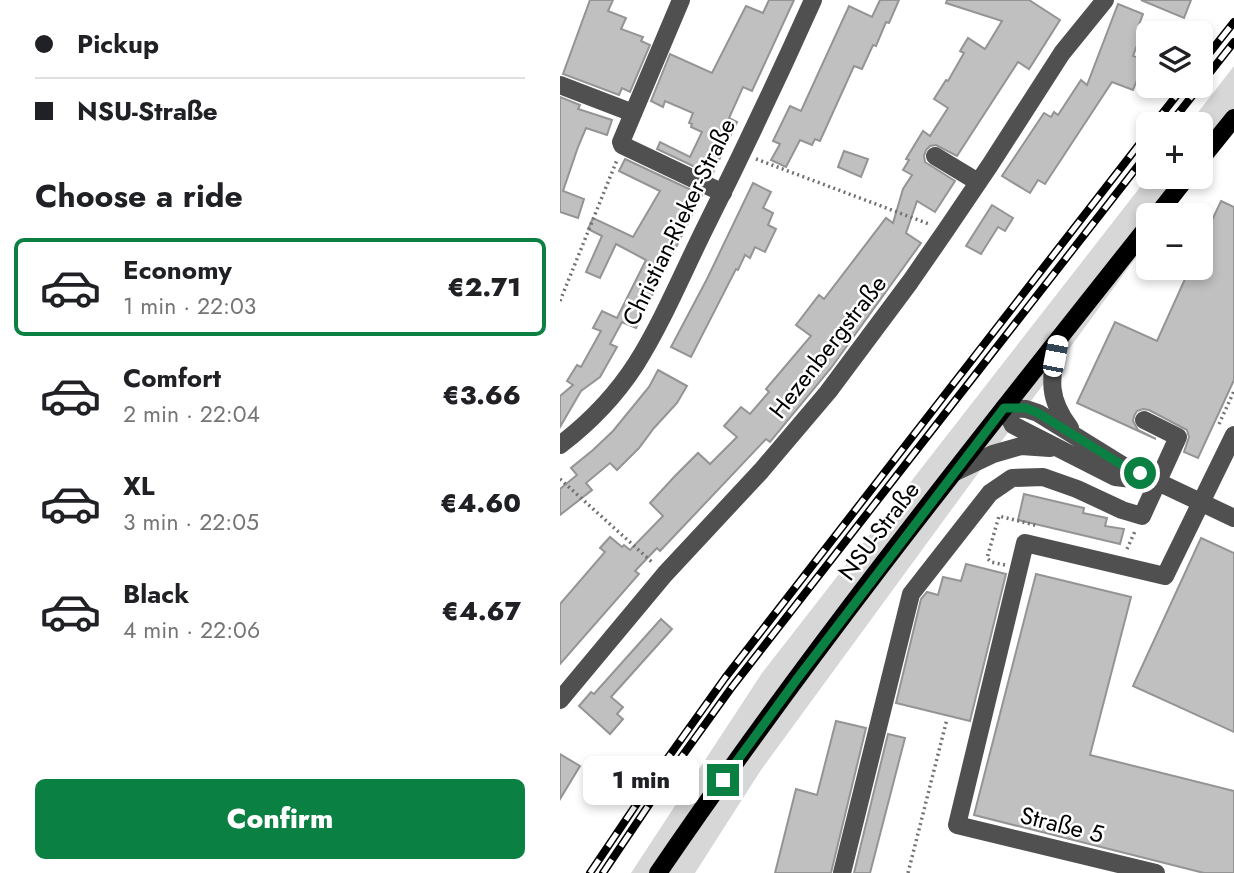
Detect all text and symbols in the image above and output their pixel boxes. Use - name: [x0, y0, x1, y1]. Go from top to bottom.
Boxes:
- map controls: [1136, 21, 1213, 280]
- button: layers: [1136, 21, 1213, 98]
- text: Pickup: [77, 25, 159, 63]
- text: NSU-Straße: [77, 92, 218, 130]
- street label: Christian-Rieker-Straße: [613, 112, 744, 331]
- button: +: [1136, 112, 1213, 189]
- text: Choose a ride: [35, 173, 243, 219]
- button: −: [1136, 203, 1213, 280]
- text: Economy: [123, 251, 232, 289]
- icon: car: [39, 256, 102, 319]
- text: €2.71: [447, 268, 521, 306]
- street label: Hezenbergstraße: [760, 268, 895, 426]
- text: 1 min · 22:03: [123, 289, 256, 323]
- car: [1041, 333, 1070, 379]
- text: Comfort: [123, 359, 221, 397]
- icon: car: [39, 364, 102, 427]
- text: €3.66: [442, 376, 521, 414]
- text: 2 min · 22:04: [123, 397, 260, 431]
- route start: [1124, 457, 1156, 489]
- text: XL: [123, 467, 155, 505]
- icon: car: [39, 472, 102, 535]
- street label: NSU-Straße: [830, 474, 928, 588]
- text: €4.60: [440, 484, 521, 522]
- text: 3 min · 22:05: [123, 505, 259, 539]
- text: Black: [123, 575, 189, 613]
- icon: car: [39, 580, 102, 643]
- text: €4.67: [441, 592, 521, 630]
- text: 4 min · 22:06: [123, 613, 260, 647]
- callout: 1 min: [583, 756, 698, 804]
- text: 1 min: [612, 763, 670, 797]
- route end: [707, 764, 739, 796]
- button: Confirm: [35, 779, 525, 859]
- street label: Straße 5: [1016, 797, 1108, 852]

